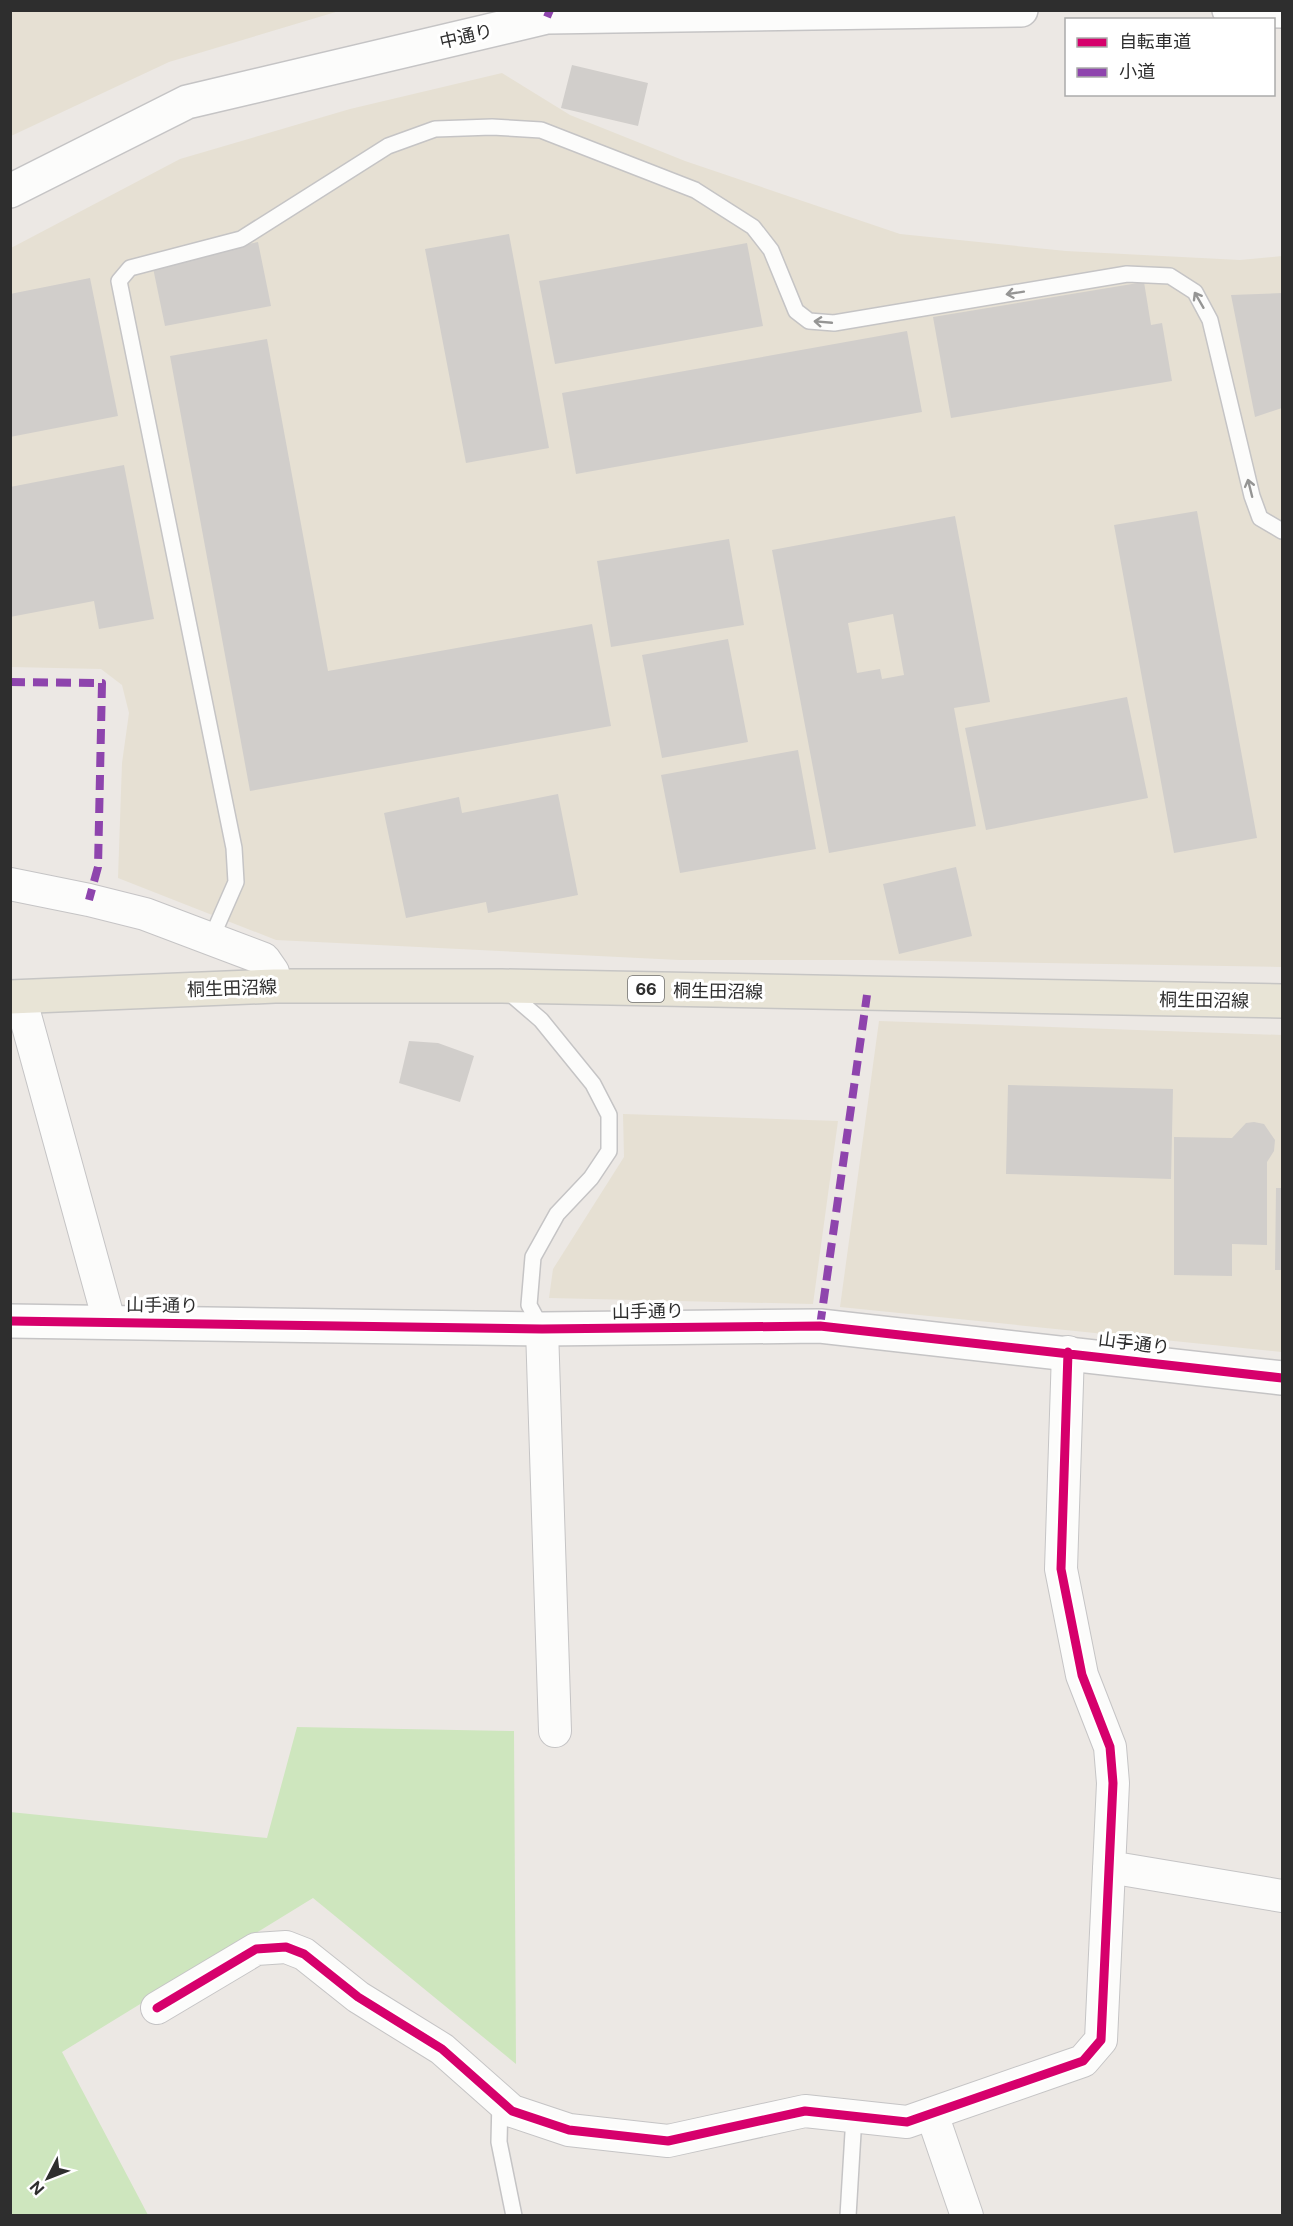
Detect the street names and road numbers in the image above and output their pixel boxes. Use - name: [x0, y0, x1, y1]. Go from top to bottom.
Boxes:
- street label: 中通り: [437, 20, 495, 52]
- street label: 桐生田沼線: [187, 976, 277, 1000]
- road number: 66: [628, 976, 664, 1002]
- street label: 桐生田沼線: [673, 980, 763, 1002]
- street label: 桐生田沼線: [1159, 989, 1249, 1011]
- street label: 山手通り: [126, 1294, 198, 1316]
- street label: 山手通り: [612, 1300, 684, 1322]
- street label: 山手通り: [1097, 1328, 1171, 1358]

